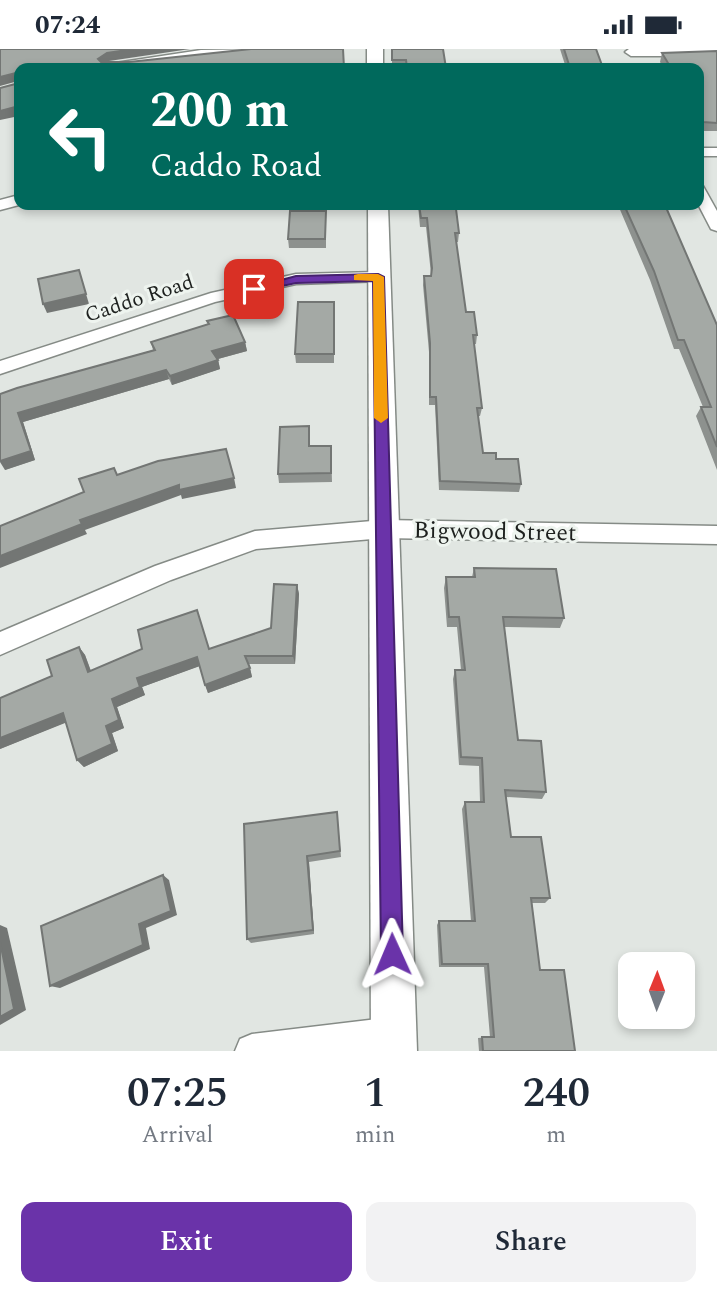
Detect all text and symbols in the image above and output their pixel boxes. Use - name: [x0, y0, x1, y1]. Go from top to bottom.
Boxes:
- text: 07:24: [35, 5, 100, 45]
- text: 200 m: [150, 74, 289, 149]
- icon: left: [35, 91, 126, 182]
- text: Caddo Road: [150, 142, 322, 191]
- pin: [224, 259, 284, 319]
- street label: Caddo Road: [81, 266, 198, 332]
- icon: arrive: [235, 270, 273, 308]
- street label: Bigwood Street: [413, 513, 577, 551]
- position arrow: [355, 917, 429, 991]
- north arrow: [618, 952, 695, 1029]
- map controls: [618, 952, 695, 1029]
- text: 07:25: [127, 1062, 228, 1125]
- text: 1: [364, 1062, 386, 1125]
- text: 240: [522, 1062, 590, 1125]
- text: Arrival: [142, 1118, 213, 1153]
- text: min: [355, 1118, 395, 1153]
- text: m: [546, 1118, 566, 1153]
- button: Exit: [21, 1202, 352, 1282]
- button: Share: [366, 1202, 696, 1282]

